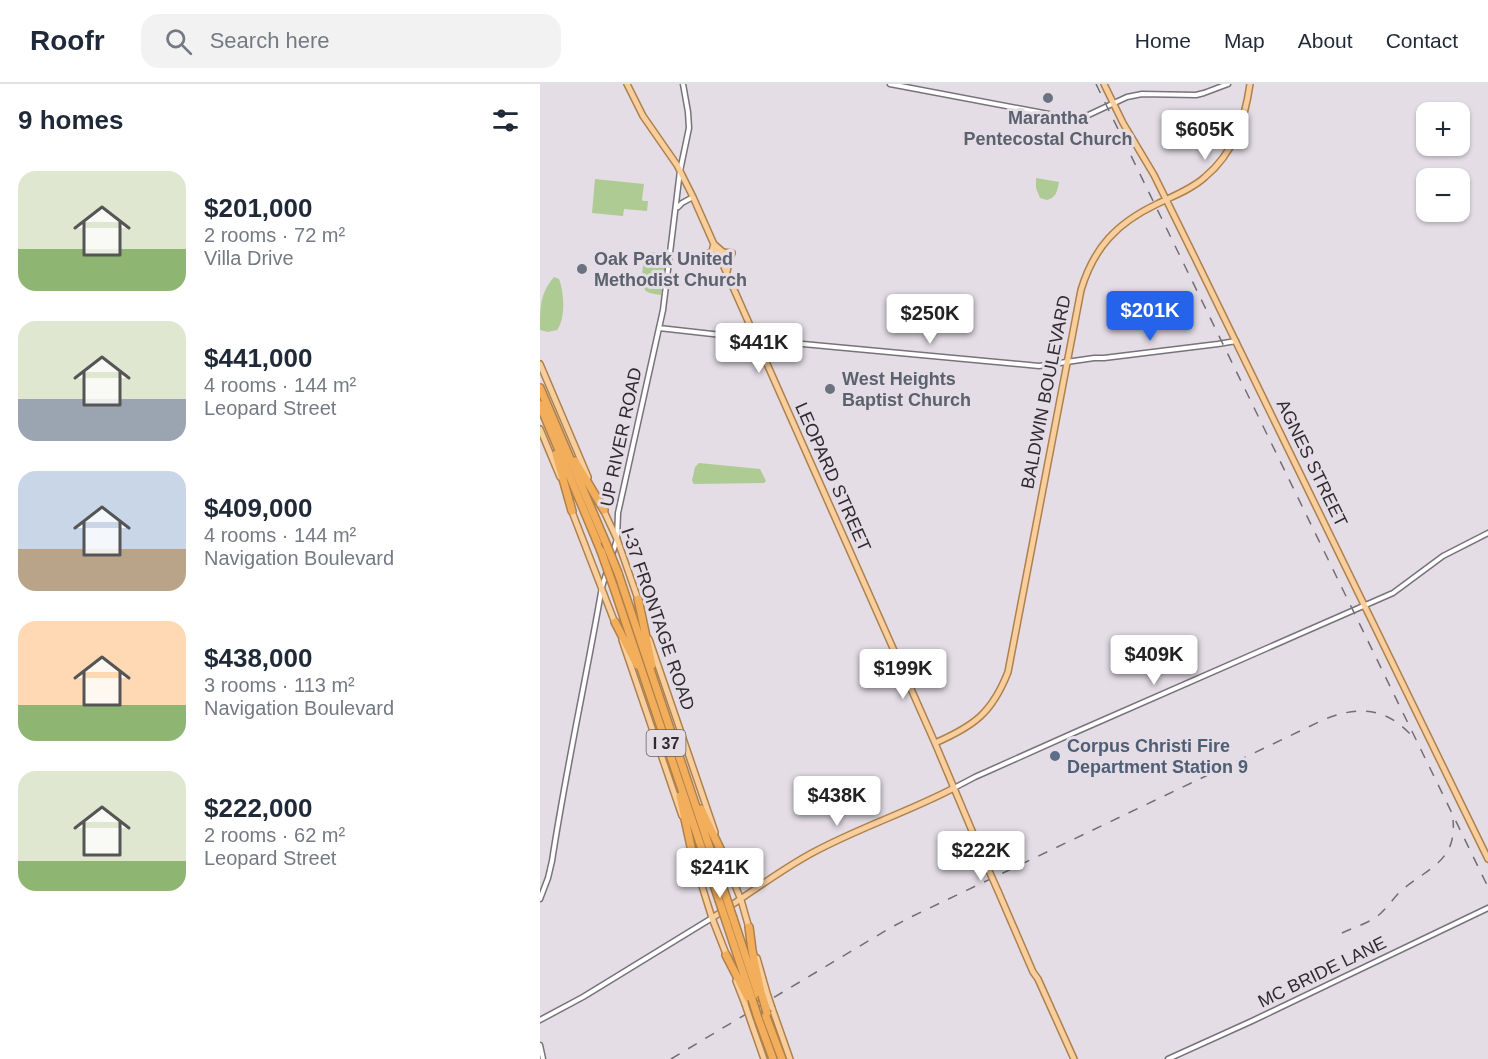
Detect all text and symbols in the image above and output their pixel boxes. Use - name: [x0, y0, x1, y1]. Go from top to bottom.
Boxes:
- search box: [141, 14, 561, 68]
- text: Roofr: [30, 25, 105, 56]
- icon: search: [162, 25, 195, 58]
- text: Search here: [210, 28, 330, 53]
- text: Home: [1135, 29, 1191, 52]
- text: Map: [1224, 29, 1265, 52]
- text: About: [1298, 29, 1353, 52]
- text: Contact: [1386, 29, 1458, 52]
- marker: Marantha Pentecostal Church: [1041, 91, 1055, 105]
- map controls: [1416, 102, 1470, 222]
- button: +: [1416, 102, 1470, 156]
- icon: filters: [489, 104, 522, 137]
- text: 9 homes: [18, 105, 124, 135]
- place label: Marantha Pentecostal Church: [963, 108, 1133, 149]
- pin: $605K: [1163, 110, 1247, 161]
- text: $605K: [1176, 118, 1234, 140]
- button: −: [1416, 168, 1470, 222]
- text: $201,000: [204, 193, 312, 223]
- icon: home: [66, 195, 138, 267]
- text: 2 rooms · 72 m²: [204, 224, 345, 246]
- text: Villa Drive: [204, 247, 294, 269]
- place label: Oak Park United Methodist Church: [594, 249, 747, 290]
- marker: Oak Park United Methodist Church: [575, 262, 589, 276]
- pin: $201K: [1108, 291, 1192, 342]
- pin: $250K: [888, 294, 972, 345]
- street label: BALDWIN BOULEVARD: [1017, 294, 1075, 490]
- text: $201K: [1121, 299, 1179, 321]
- text: $250K: [901, 302, 959, 324]
- pin: $441K: [717, 323, 801, 374]
- text: $441K: [730, 331, 788, 353]
- text: $441,000: [204, 343, 312, 373]
- icon: home: [66, 345, 138, 417]
- street label: UP RIVER ROAD: [596, 366, 646, 508]
- place label: West Heights Baptist Church: [842, 369, 971, 410]
- text: 4 rooms · 144 m²: [204, 374, 356, 396]
- marker: West Heights Baptist Church: [823, 382, 837, 396]
- street label: AGNES STREET: [1273, 396, 1351, 530]
- text: Leopard Street: [204, 397, 336, 419]
- street label: LEOPARD STREET: [791, 400, 875, 554]
- text: $409,000: [204, 493, 312, 523]
- icon: home: [66, 495, 138, 567]
- text: 4 rooms · 144 m²: [204, 524, 356, 546]
- street label: I-37 FRONTAGE ROAD: [617, 525, 699, 713]
- text: Navigation Boulevard: [204, 547, 394, 569]
- pin: $409K: [1112, 635, 1196, 686]
- text: $438,000: [204, 643, 312, 673]
- text: $409K: [1125, 643, 1183, 665]
- icon: home: [66, 645, 138, 717]
- pin: $199K: [861, 649, 945, 700]
- text: $199K: [874, 657, 932, 679]
- text: 3 rooms · 113 m²: [204, 674, 355, 696]
- text: Navigation Boulevard: [204, 697, 394, 719]
- road number: I 37: [646, 730, 686, 756]
- place label: Corpus Christi Fire Department Station 9: [1067, 736, 1248, 777]
- marker: Corpus Christi Fire Department Station 9: [1048, 749, 1062, 763]
- pin: $438K: [795, 776, 879, 827]
- text: $438K: [808, 784, 866, 806]
- text: $222,000: [204, 793, 312, 823]
- icon: home: [66, 795, 138, 867]
- text: 2 rooms · 62 m²: [204, 824, 345, 846]
- pin: $222K: [939, 831, 1023, 882]
- text: $222K: [952, 839, 1010, 861]
- text: Leopard Street: [204, 847, 336, 869]
- pin: $241K: [678, 848, 762, 899]
- text: $241K: [691, 856, 749, 878]
- street label: MC BRIDE LANE: [1255, 932, 1389, 1012]

